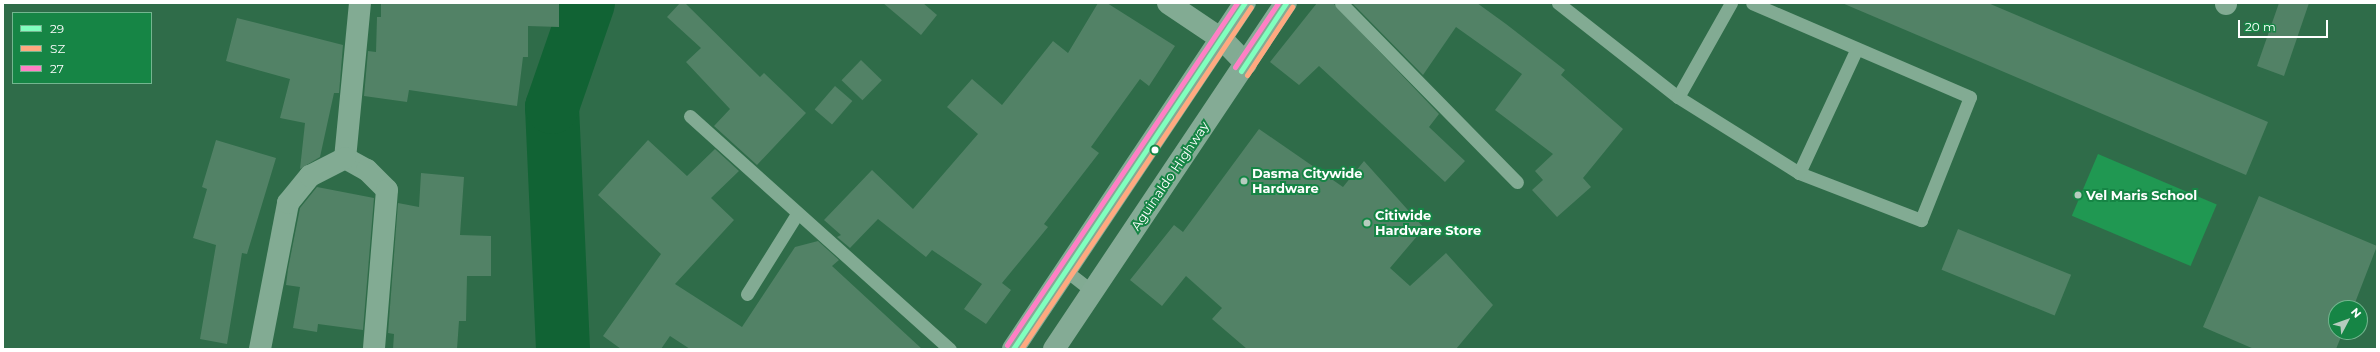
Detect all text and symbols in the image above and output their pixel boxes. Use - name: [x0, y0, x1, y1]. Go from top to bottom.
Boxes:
- legend: [12, 12, 152, 84]
- scale bar: [2240, 12, 2330, 38]
- text: 20 m: [2245, 19, 2276, 34]
- text: 29: [50, 21, 64, 36]
- text: SZ: [50, 41, 65, 56]
- text: 27: [50, 61, 64, 76]
- street label: Aguinaldo Highway: [1128, 119, 1212, 233]
- unlabelled marker: [1150, 145, 1160, 155]
- place label: Dasma Citywide Hardware: [1252, 166, 1363, 197]
- marker: Dasma Citywide Hardware: [1239, 176, 1249, 186]
- place label: Vel Maris School: [2086, 187, 2197, 203]
- marker: Vel Maris School: [2073, 190, 2083, 200]
- place label: Citiwide Hardware Store: [1375, 208, 1481, 239]
- marker: Citiwide Hardware Store: [1362, 218, 1372, 228]
- north arrow: [2328, 300, 2368, 340]
- text: N: [2348, 305, 2364, 321]

